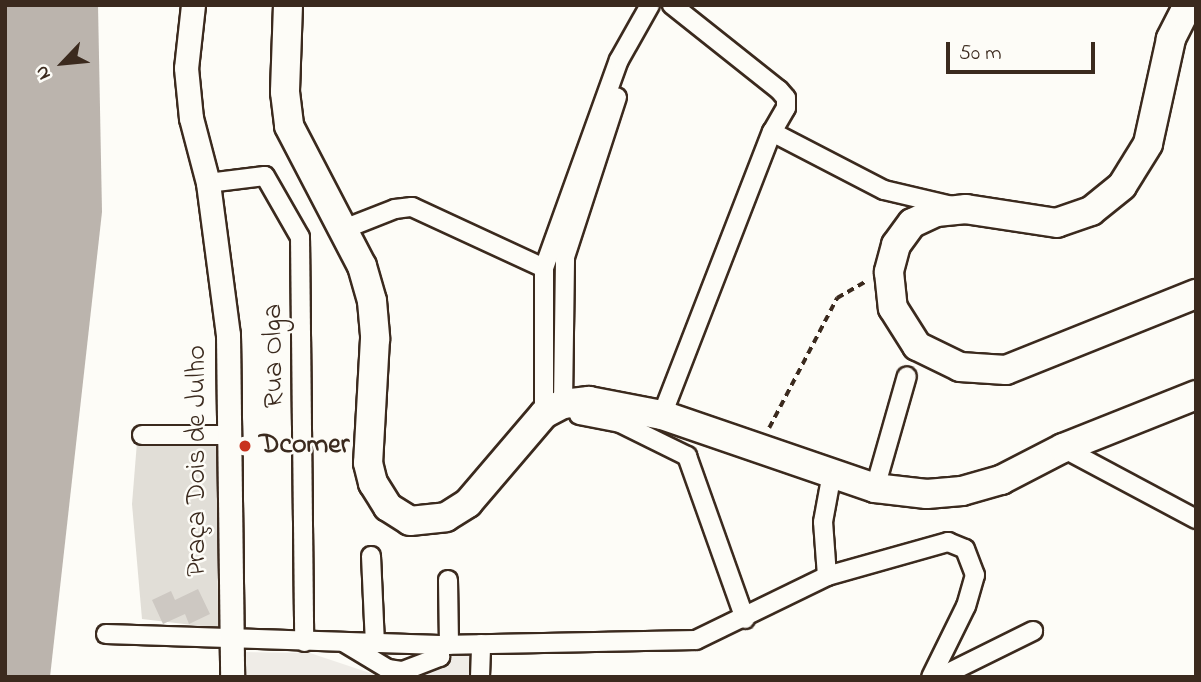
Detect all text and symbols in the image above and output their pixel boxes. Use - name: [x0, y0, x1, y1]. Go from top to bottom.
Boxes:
- north arrow: [28, 28, 98, 98]
- scale bar: [949, 28, 1098, 72]
- text: 50 m: [959, 39, 1002, 69]
- text: N: [29, 61, 59, 84]
- street label: Rua Olga: [257, 304, 293, 408]
- street label: Praça Dois de Julho: [181, 345, 215, 577]
- place label: Dcomer: [259, 429, 349, 463]
- marker: Dcomer: [237, 438, 253, 454]

